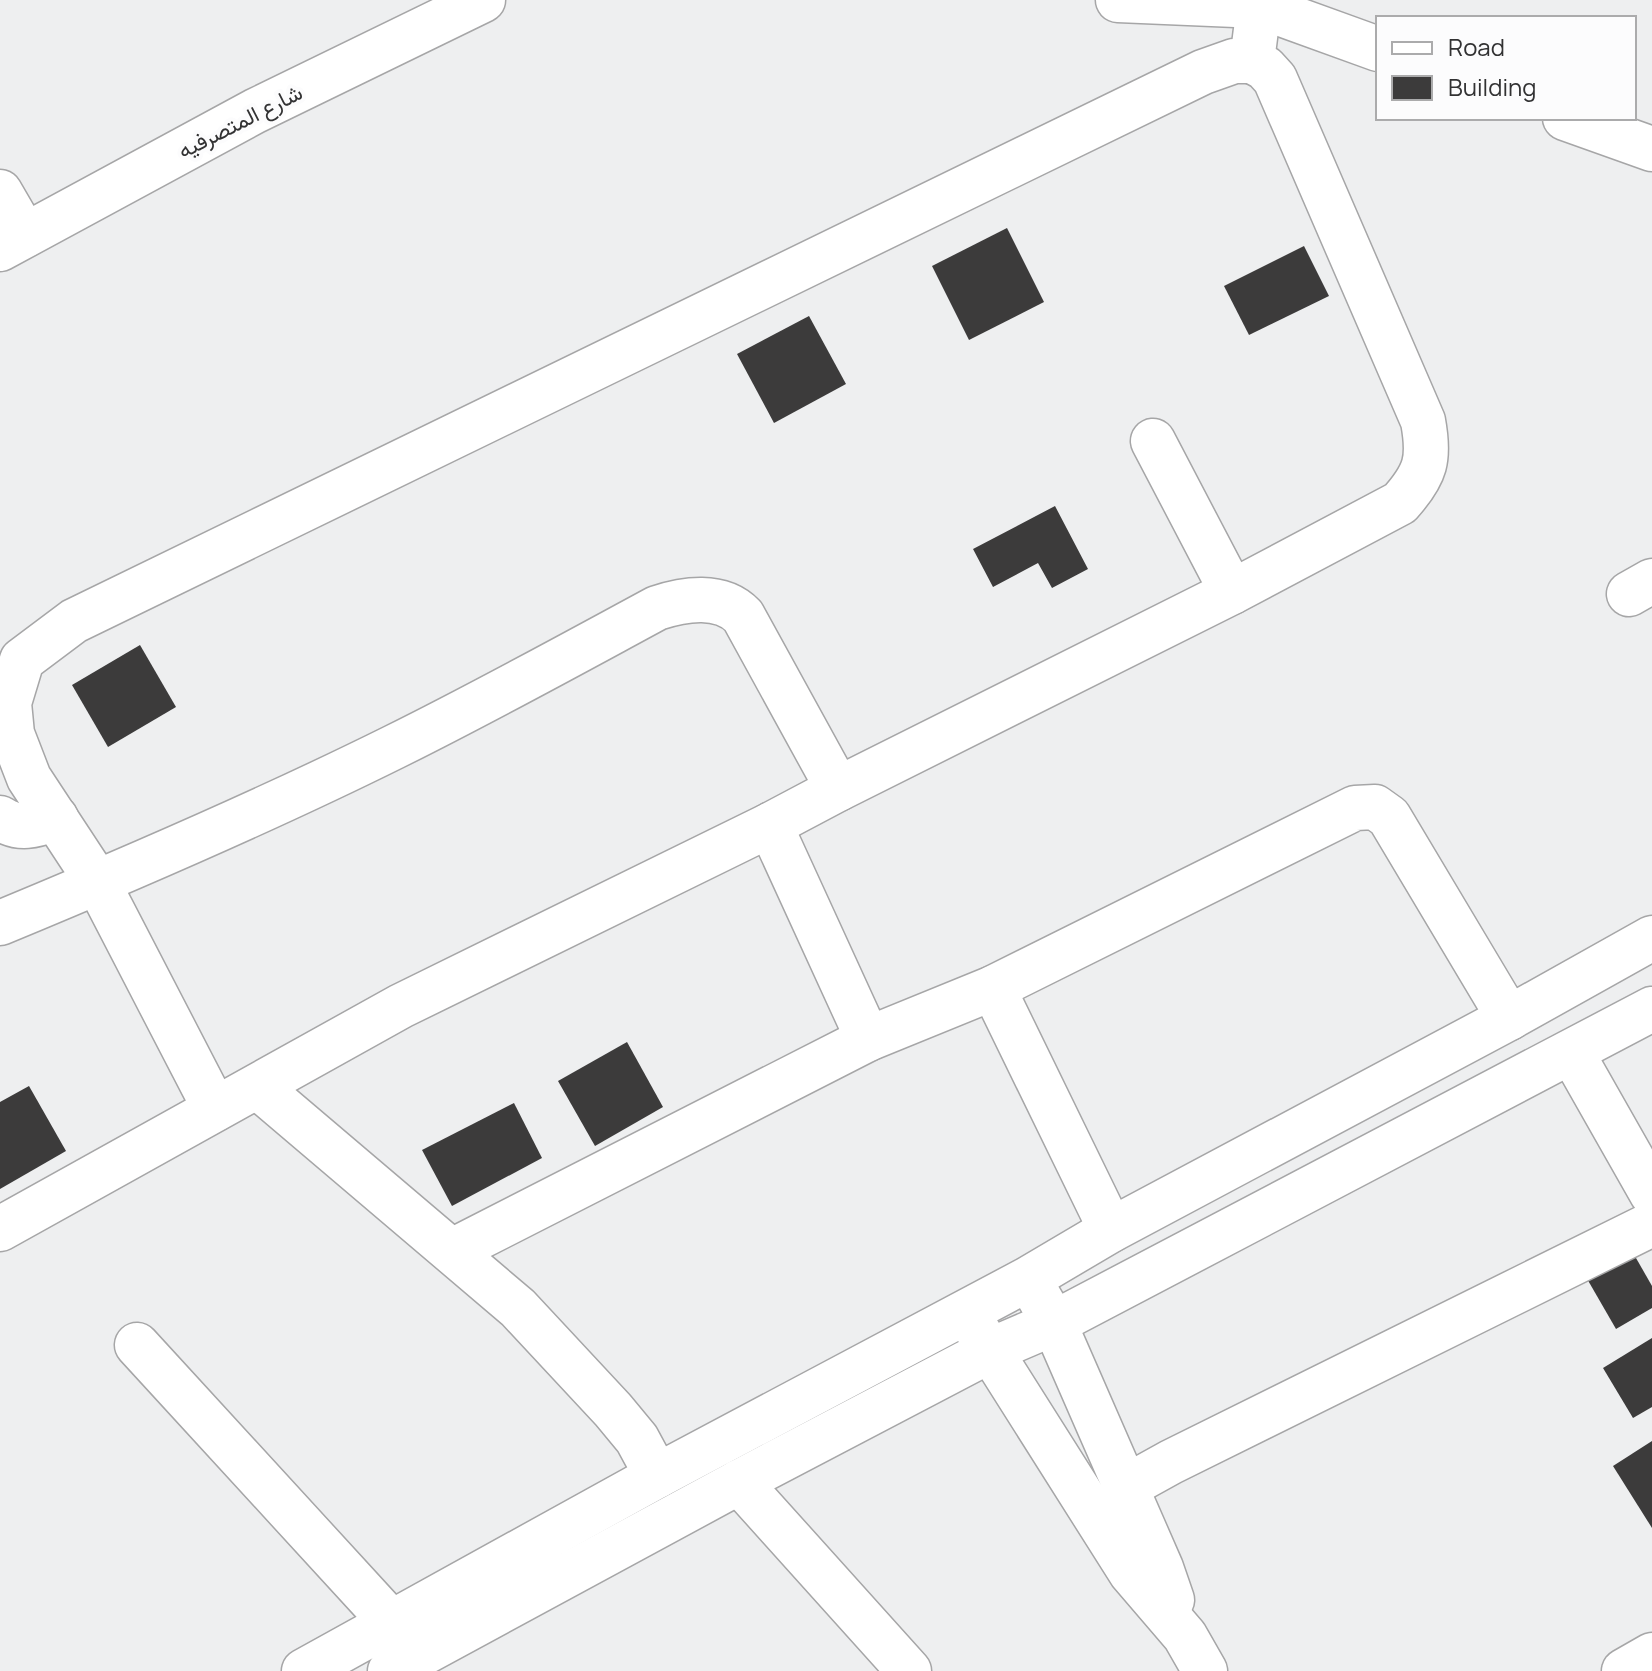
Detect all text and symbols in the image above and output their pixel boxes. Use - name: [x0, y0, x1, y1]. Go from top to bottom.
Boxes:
- legend: [1376, 16, 1636, 120]
- text: Road: [1448, 30, 1505, 63]
- text: Building: [1448, 70, 1536, 103]
- street label: شارع المتصرفيه: [173, 77, 307, 165]

